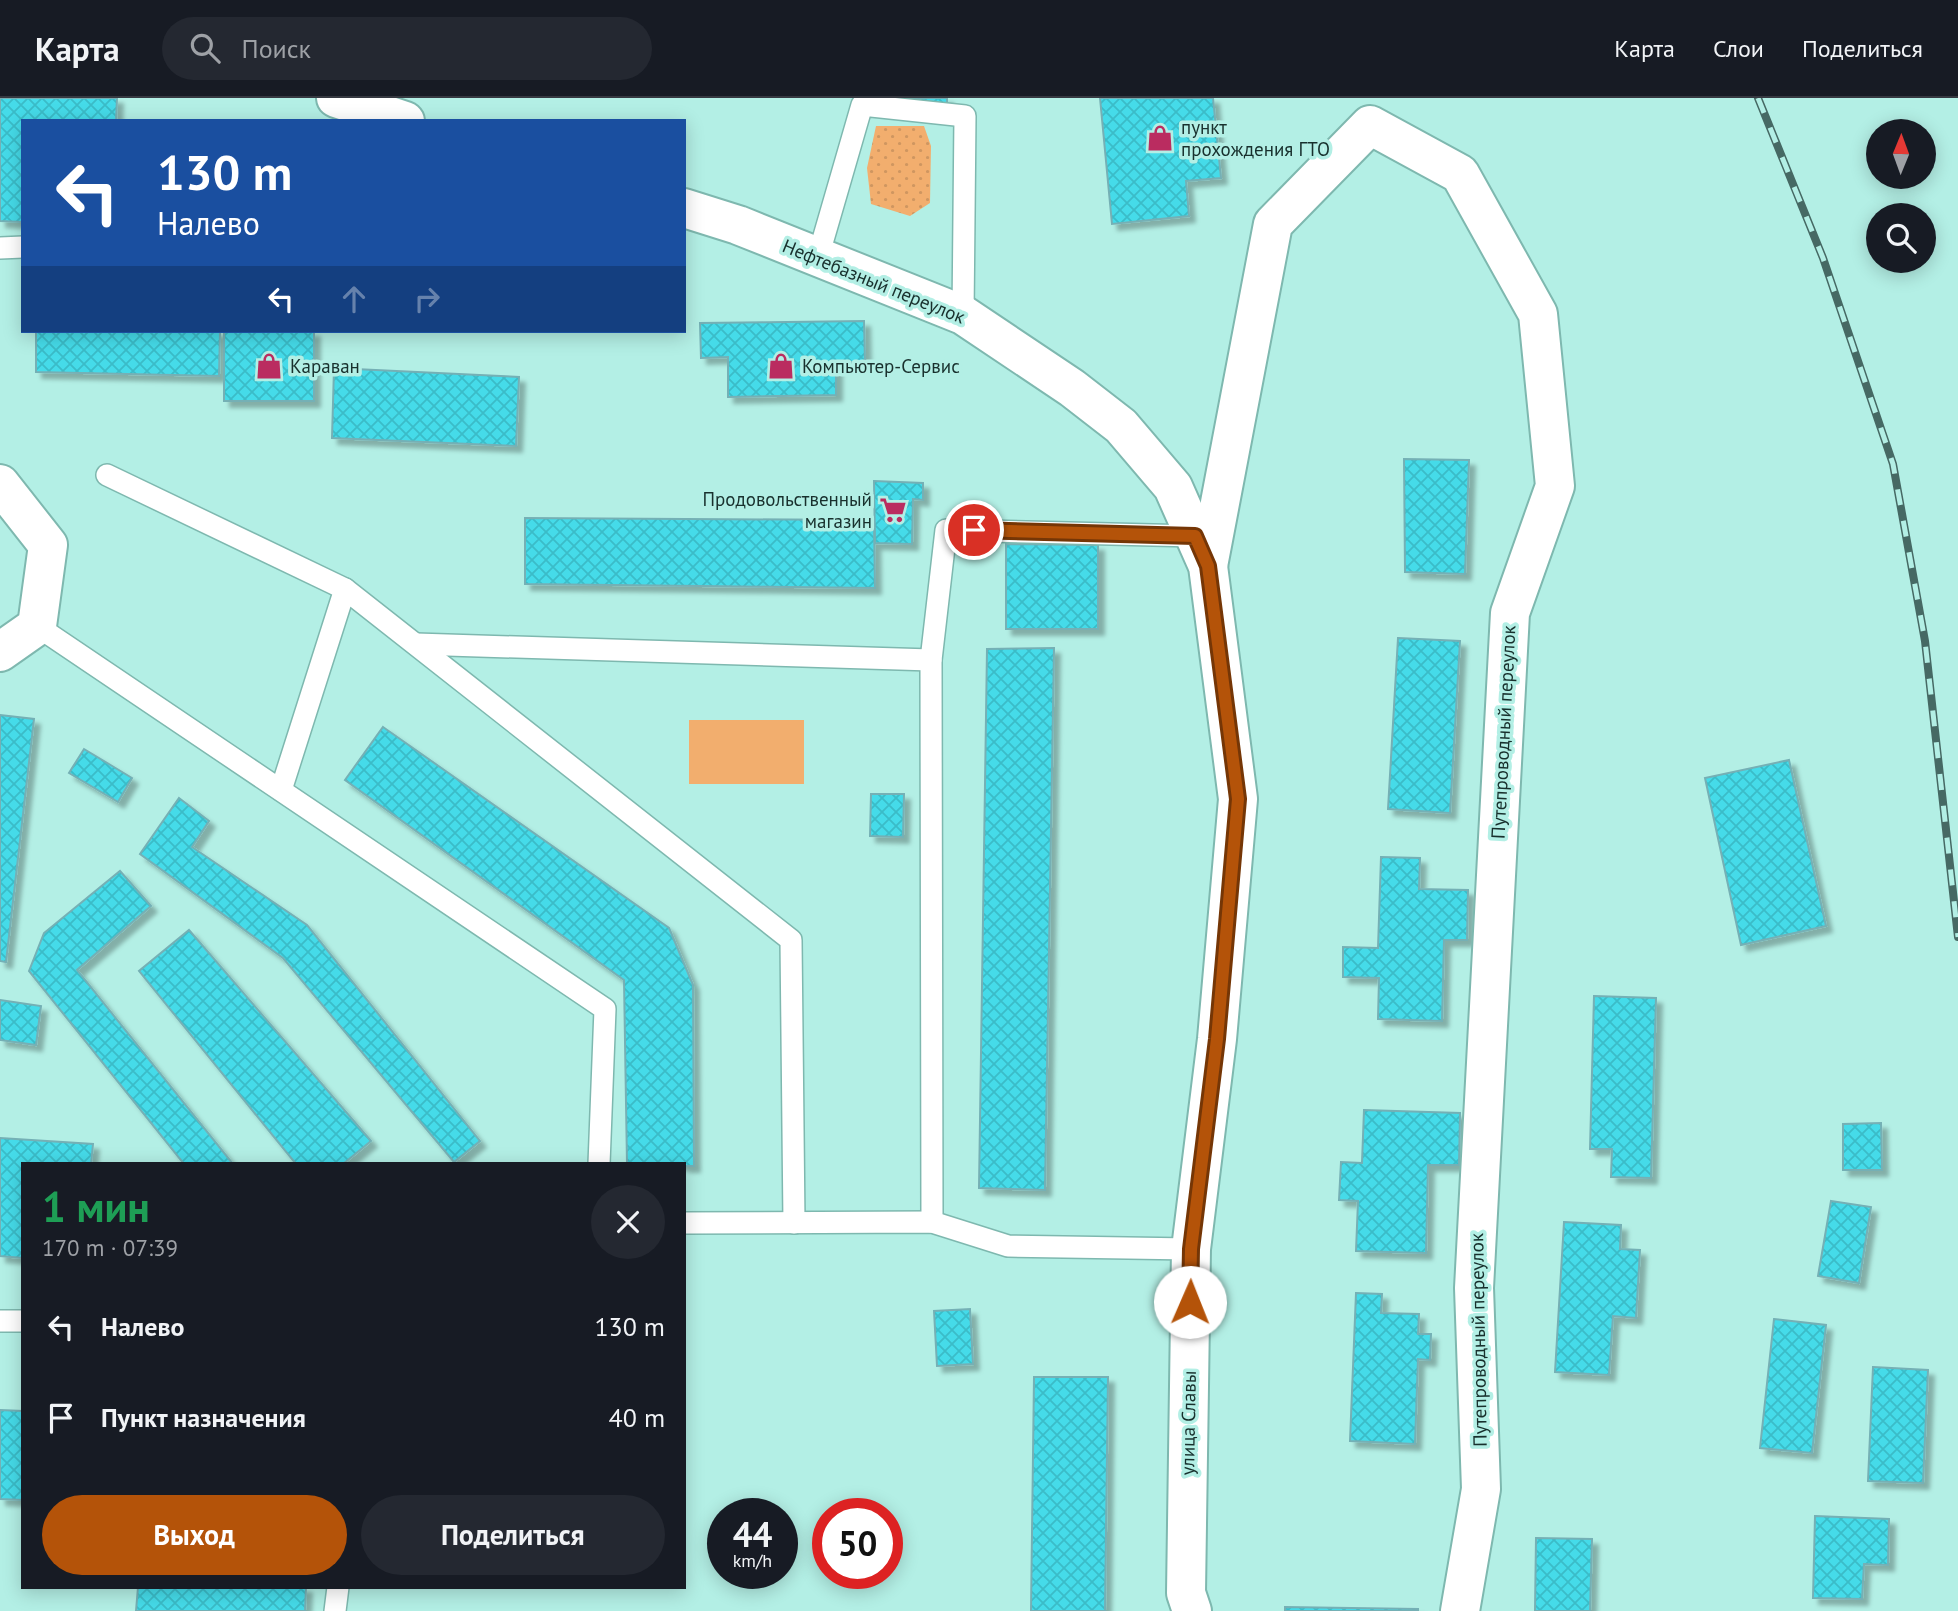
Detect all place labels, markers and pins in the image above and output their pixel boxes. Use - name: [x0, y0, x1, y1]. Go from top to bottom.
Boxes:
- place label: пункт прохождения ГТО: [1181, 115, 1330, 161]
- shop icon: пункт прохождения ГТО: [1145, 123, 1175, 153]
- shop icon: Караван: [254, 351, 284, 381]
- shop icon: Компьютер-Сервис: [766, 351, 796, 381]
- place label: Караван: [290, 354, 360, 378]
- place label: Компьютер-Сервис: [802, 354, 960, 378]
- place label: Продовольственный магазин: [703, 487, 872, 533]
- supermarket icon: Продовольственный магазин: [878, 495, 908, 525]
- pin: [944, 500, 1004, 560]

